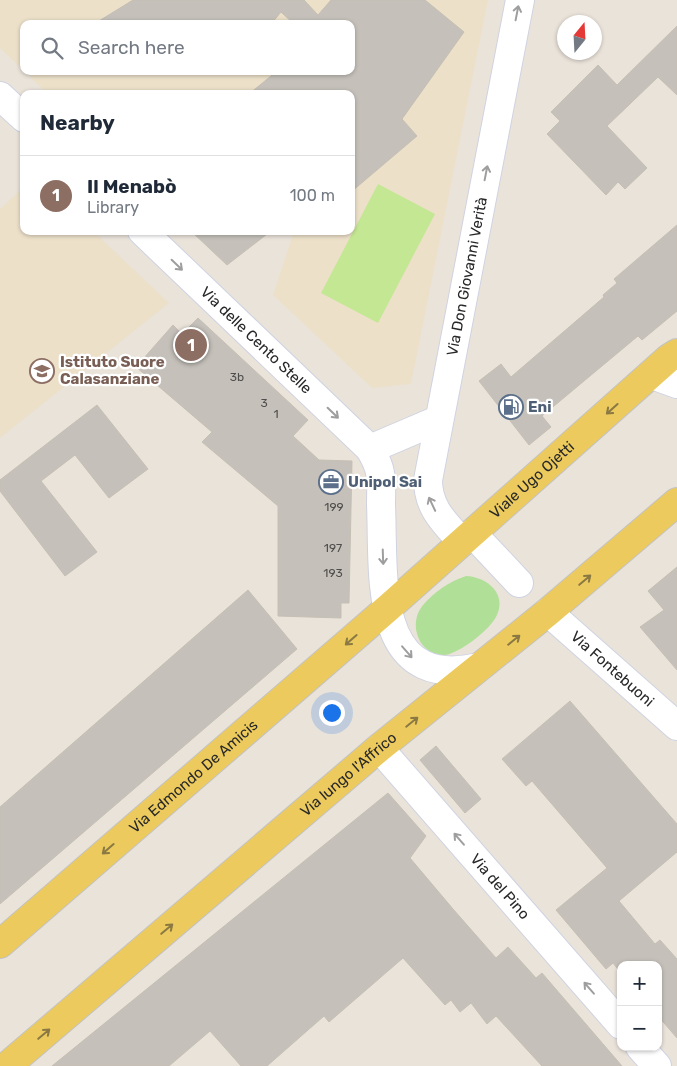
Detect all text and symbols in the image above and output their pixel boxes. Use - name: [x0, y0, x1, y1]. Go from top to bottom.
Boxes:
- one-way arrow: [513, 6, 522, 22]
- north arrow: [557, 15, 602, 60]
- search box: [20, 20, 355, 75]
- icon: search: [38, 34, 66, 62]
- text: Search here: [78, 36, 185, 59]
- text: Nearby: [40, 110, 115, 135]
- one-way arrow: [482, 165, 491, 181]
- text: Il Menabò: [87, 175, 177, 198]
- text: 1: [52, 186, 60, 205]
- text: 100 m: [290, 186, 335, 205]
- street label: Via Don Giovanni Verità: [443, 195, 491, 358]
- text: Library: [87, 198, 139, 217]
- one-way arrow: [171, 259, 183, 271]
- street label: Via delle Cento Stelle: [197, 283, 316, 398]
- pin: 1: [175, 326, 207, 364]
- place label: Istituto Suore Calasanziane: [60, 353, 165, 388]
- school or university icon: Istituto Suore Calasanziane: [29, 358, 55, 384]
- house number: 3b: [230, 370, 244, 384]
- fuel station icon: Eni: [498, 394, 524, 420]
- house number: 3: [260, 396, 268, 410]
- place label: Eni: [528, 398, 552, 416]
- one-way arrow: [605, 403, 618, 415]
- house number: 1: [273, 407, 279, 421]
- one-way arrow: [326, 407, 339, 419]
- street label: Viale Ugo Ojetti: [486, 438, 578, 522]
- office icon: Unipol Sai: [318, 469, 344, 495]
- place label: Unipol Sai: [348, 473, 422, 491]
- one-way arrow: [427, 497, 436, 512]
- house number: 199: [324, 500, 344, 514]
- house number: 197: [324, 541, 342, 555]
- one-way arrow: [379, 549, 388, 565]
- house number: 193: [323, 566, 343, 580]
- one-way arrow: [579, 574, 592, 586]
- street label: Via Fontebuoni: [567, 627, 658, 711]
- one-way arrow: [345, 634, 358, 645]
- one-way arrow: [507, 634, 520, 645]
- one-way arrow: [401, 646, 412, 659]
- your location: [319, 700, 345, 726]
- street label: Via Edmondo De Amicis: [126, 716, 262, 837]
- one-way arrow: [405, 716, 418, 727]
- street label: Via lungo l'Affrico: [297, 728, 400, 820]
- one-way arrow: [454, 833, 465, 846]
- one-way arrow: [102, 843, 115, 854]
- street label: Via del Pino: [467, 850, 534, 923]
- one-way arrow: [161, 923, 174, 934]
- map controls: [617, 961, 662, 1051]
- button: +: [617, 961, 662, 1006]
- one-way arrow: [583, 982, 594, 995]
- button: −: [617, 1006, 662, 1051]
- one-way arrow: [37, 1028, 50, 1040]

